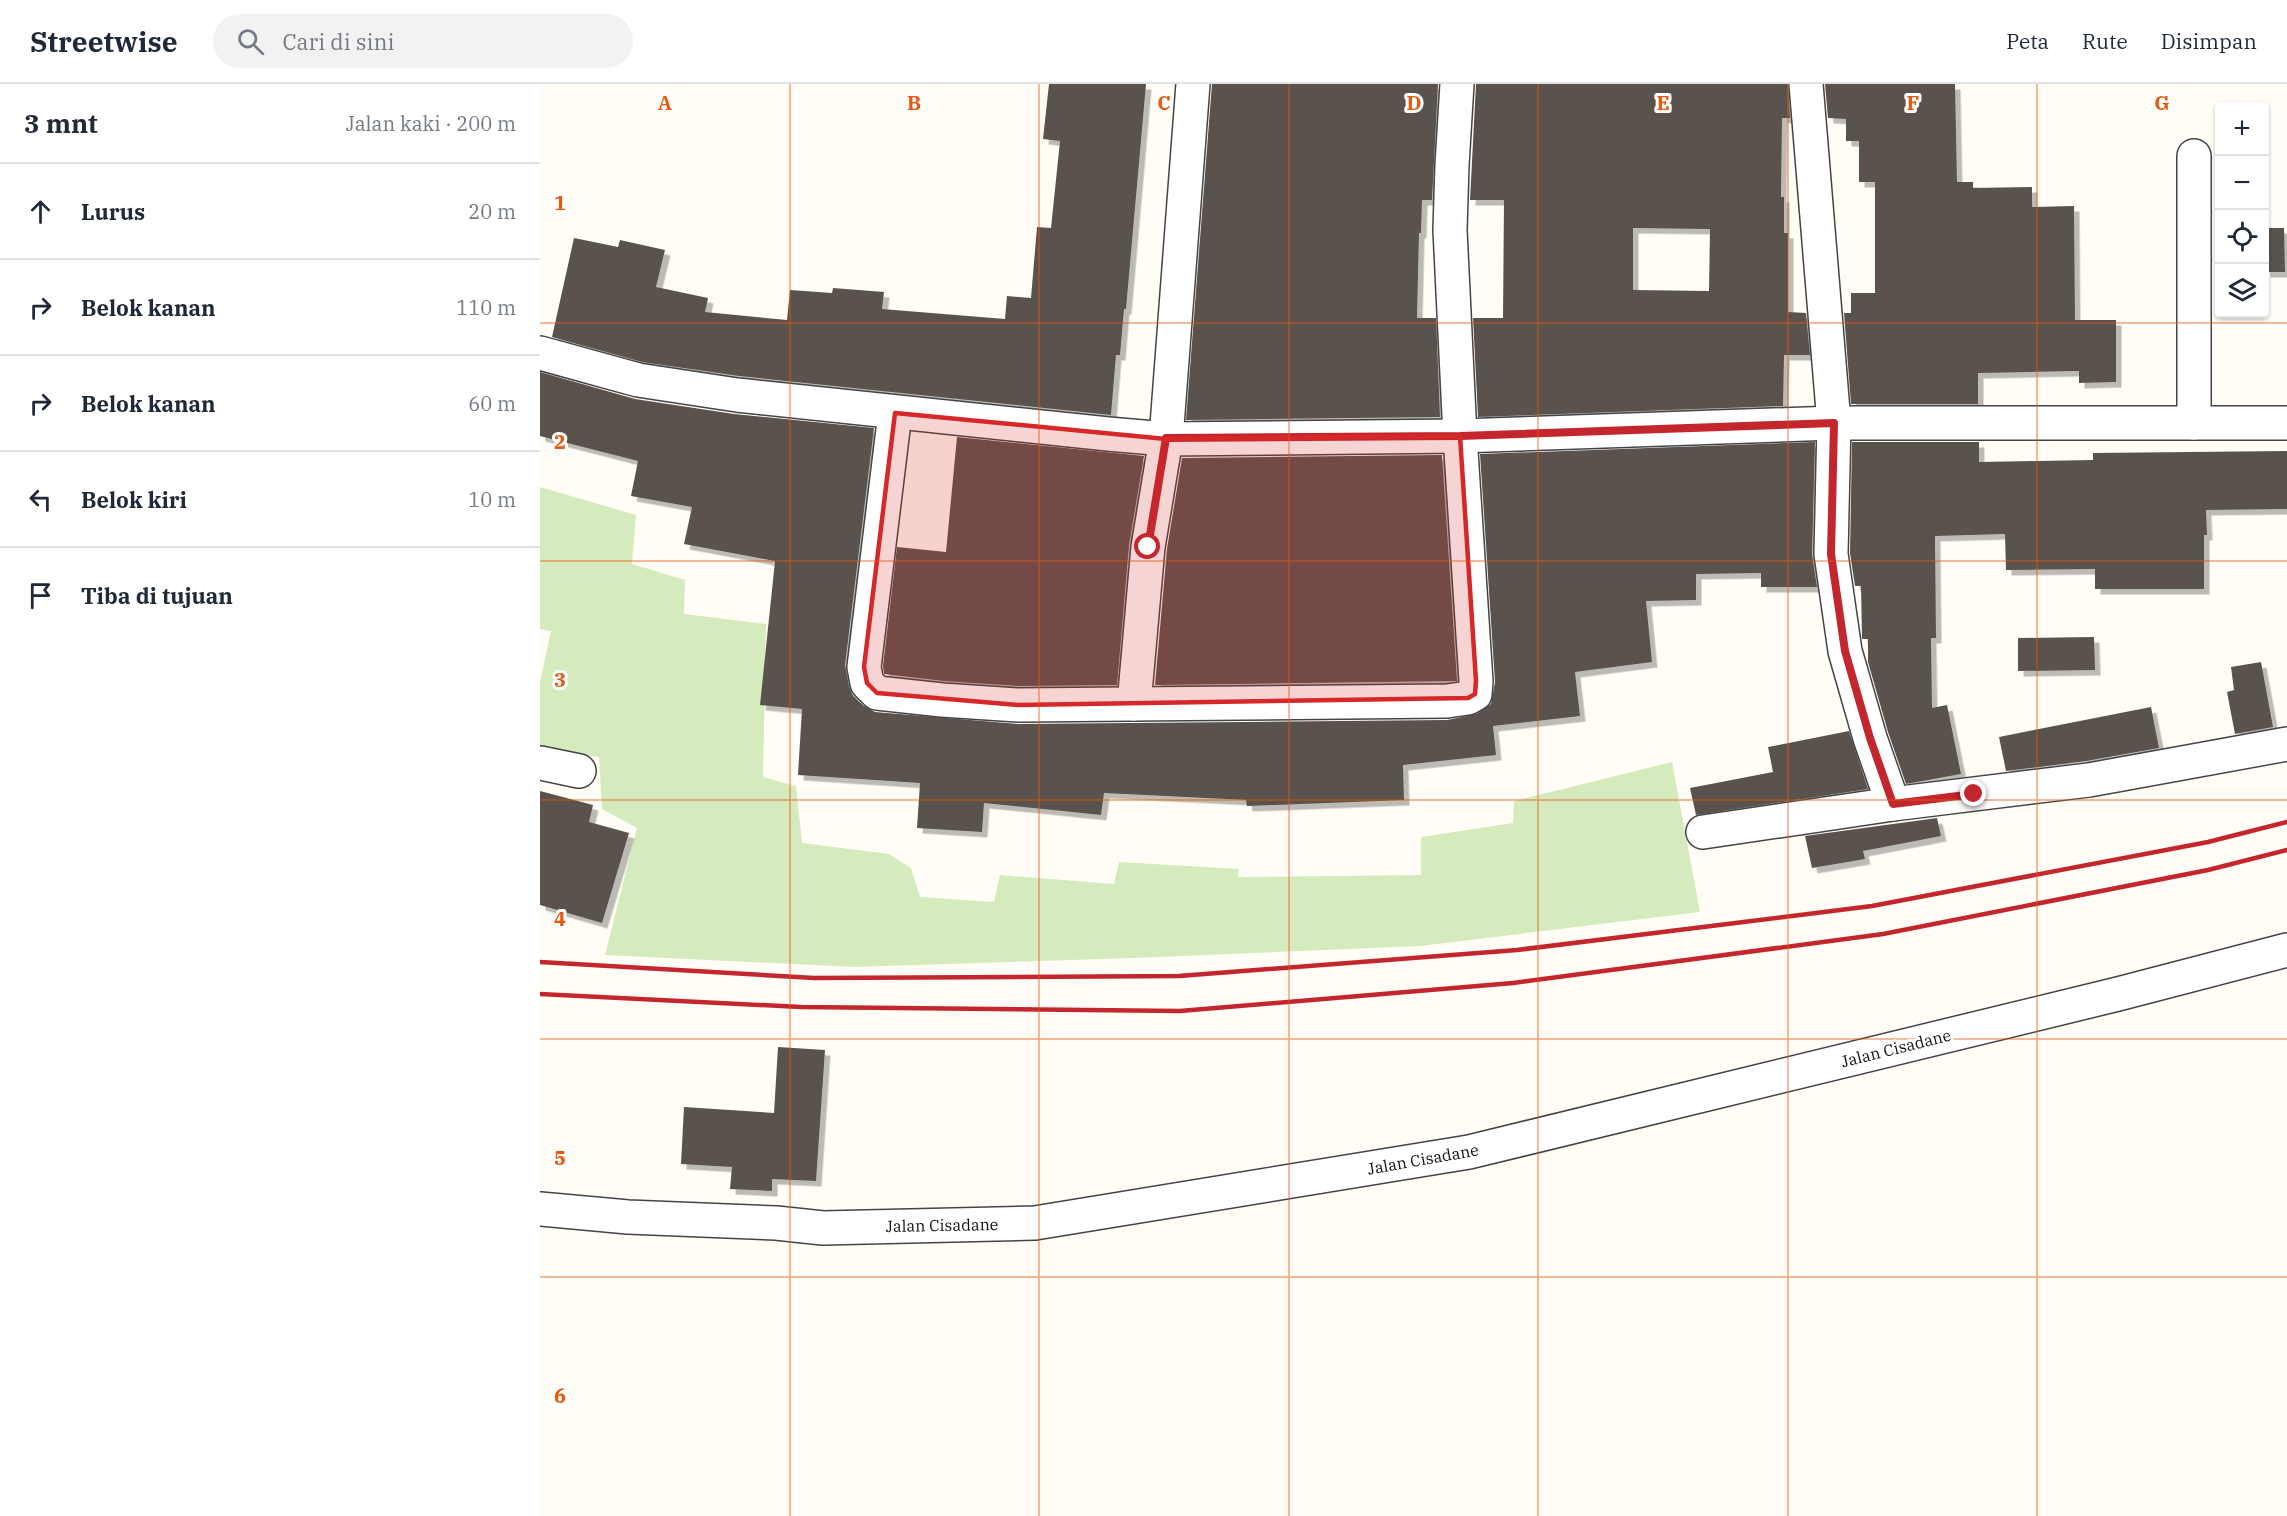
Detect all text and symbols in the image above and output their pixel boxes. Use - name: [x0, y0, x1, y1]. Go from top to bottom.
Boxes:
- search box: [213, 14, 633, 68]
- text: Streetwise: [30, 23, 177, 60]
- icon: search: [234, 25, 267, 58]
- text: Cari di sini: [282, 27, 394, 56]
- text: Peta: [2006, 27, 2049, 55]
- text: Rute: [2082, 27, 2128, 55]
- text: Disimpan: [2161, 27, 2257, 55]
- text: A: [658, 89, 672, 116]
- text: B: [907, 89, 921, 116]
- text: C: [1157, 89, 1171, 116]
- text: D: [1406, 89, 1422, 116]
- text: E: [1656, 89, 1670, 116]
- text: F: [1907, 89, 1919, 116]
- text: G: [2154, 89, 2170, 116]
- map controls: [2215, 102, 2269, 318]
- button: +: [2215, 102, 2269, 156]
- text: 3 mnt: [24, 106, 98, 140]
- text: Jalan kaki · 200 m: [346, 110, 516, 137]
- button: −: [2215, 156, 2269, 210]
- text: 1: [554, 189, 566, 216]
- icon: ahead: [24, 195, 57, 228]
- text: Lurus: [81, 197, 145, 226]
- text: 20 m: [468, 198, 516, 225]
- button: locate: [2215, 210, 2269, 264]
- button: layers: [2215, 264, 2269, 318]
- icon: right: [24, 291, 57, 324]
- text: Belok kanan: [81, 293, 216, 322]
- text: 110 m: [456, 294, 516, 321]
- icon: right: [24, 387, 57, 420]
- text: Belok kanan: [81, 389, 216, 418]
- text: 60 m: [468, 390, 516, 417]
- text: 2: [554, 428, 566, 455]
- icon: left: [24, 483, 57, 516]
- text: Belok kiri: [81, 485, 187, 514]
- text: 10 m: [468, 486, 516, 513]
- route start: [1134, 533, 1160, 559]
- icon: arrive: [24, 579, 57, 612]
- text: Tiba di tujuan: [81, 581, 233, 610]
- text: 3: [554, 666, 566, 693]
- route end: [1960, 780, 1986, 806]
- text: 4: [554, 905, 566, 932]
- street label: Jalan Cisadane: [1839, 1025, 1953, 1071]
- street label: Jalan Cisadane: [1366, 1139, 1480, 1179]
- text: 5: [554, 1144, 566, 1171]
- street label: Jalan Cisadane: [885, 1214, 999, 1236]
- text: 6: [554, 1382, 566, 1409]

